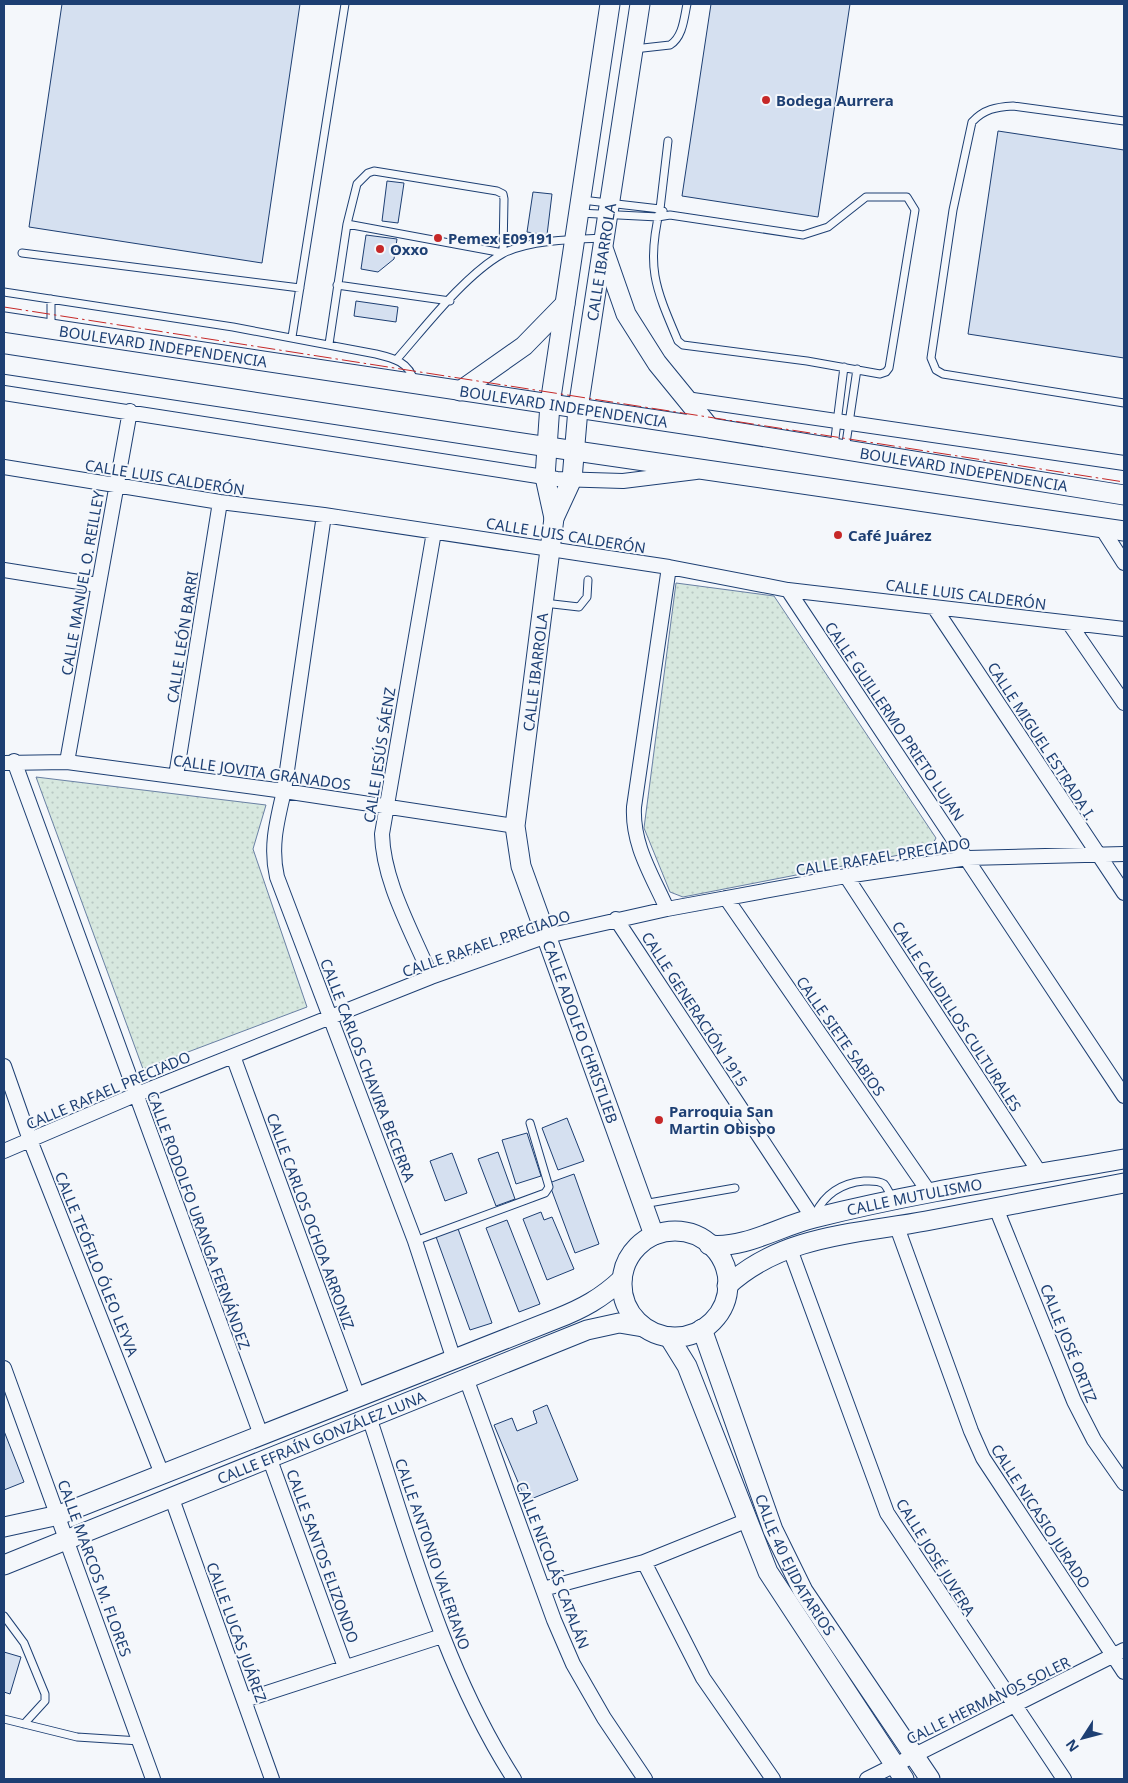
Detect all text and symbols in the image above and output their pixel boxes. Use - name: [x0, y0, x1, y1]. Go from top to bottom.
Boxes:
- place label: Bodega Aurrera: [776, 90, 894, 110]
- marker: Bodega Aurrera: [760, 94, 772, 106]
- street label: CALLE IBARROLA: [582, 201, 620, 322]
- place label: Pemex E09191: [448, 228, 553, 248]
- marker: Pemex E09191: [432, 232, 444, 244]
- place label: Oxxo: [390, 239, 428, 259]
- marker: Oxxo: [374, 243, 386, 255]
- street label: BOULEVARD INDEPENDENCIA: [58, 320, 269, 371]
- street label: BOULEVARD INDEPENDENCIA: [458, 381, 670, 432]
- street label: BOULEVARD INDEPENDENCIA: [858, 442, 1070, 496]
- street label: CALLE LUIS CALDERÓN: [84, 454, 246, 500]
- street label: CALLE MANUEL O. REILLEY: [56, 489, 108, 677]
- street label: CALLE LUIS CALDERÓN: [485, 512, 647, 558]
- place label: Café Juárez: [848, 525, 932, 545]
- marker: Café Juárez: [832, 529, 844, 541]
- street label: CALLE LEÓN BARRI: [162, 570, 202, 704]
- street label: CALLE LUIS CALDERÓN: [885, 574, 1047, 614]
- street label: CALLE IBARROLA: [518, 611, 552, 732]
- street label: CALLE GUILLERMO PRIETO LUJAN: [821, 618, 969, 824]
- street label: CALLE MIGUEL ESTRADA I.: [983, 658, 1101, 824]
- street label: CALLE JESÚS SÁENZ: [358, 686, 400, 824]
- street label: CALLE JOVITA GRANADOS: [172, 750, 352, 794]
- street label: CALLE RAFAEL PRECIADO: [794, 832, 972, 880]
- street label: CALLE RAFAEL PRECIADO: [399, 905, 573, 981]
- street label: CALLE CAUDILLOS CULTURALES: [888, 917, 1026, 1115]
- street label: CALLE GENERACIÓN 1915: [637, 928, 753, 1090]
- street label: CALLE ADOLFO CHRISTLIEB: [539, 937, 623, 1126]
- street label: CALLE CARLOS CHAVIRA BECERRA: [316, 956, 420, 1185]
- street label: CALLE SIETE SABIOS: [792, 972, 890, 1100]
- street label: CALLE RAFAEL PRECIADO: [23, 1046, 193, 1134]
- street label: CALLE RODOLFO URANGA FERNÁNDEZ: [143, 1088, 255, 1352]
- place label: Parroquia San Martin Obispo: [669, 1101, 776, 1138]
- street label: CALLE CARLOS OCHOA ARRONIZ: [262, 1110, 360, 1332]
- marker: Parroquia San Martin Obispo: [653, 1114, 665, 1126]
- street label: CALLE TEÓFILO ÓLEO LEYVA: [51, 1169, 143, 1360]
- street label: CALLE MUTULISMO: [845, 1173, 984, 1220]
- street label: CALLE JOSÉ ORTIZ: [1036, 1281, 1102, 1405]
- street label: CALLE EFRAÍN GONZÁLEZ LUNA: [214, 1386, 429, 1488]
- street label: CALLE NICASIO JURADO: [987, 1440, 1095, 1592]
- street label: CALLE ANTONIO VALERIANO: [391, 1456, 475, 1652]
- street label: CALLE SANTOS ELIZONDO: [282, 1466, 364, 1646]
- street label: CALLE MARCOS M. FLORES: [54, 1477, 136, 1659]
- street label: CALLE NICOLÁS CATALÁN: [512, 1478, 594, 1652]
- street label: CALLE 40 EJIDATARIOS: [751, 1491, 840, 1639]
- street label: CALLE JOSÉ JUVERA: [892, 1495, 980, 1620]
- street label: CALLE LUCAS JUÁREZ: [202, 1559, 272, 1705]
- street label: CALLE HERMANOS SOLER: [903, 1653, 1073, 1747]
- north arrow: [1058, 1713, 1108, 1763]

